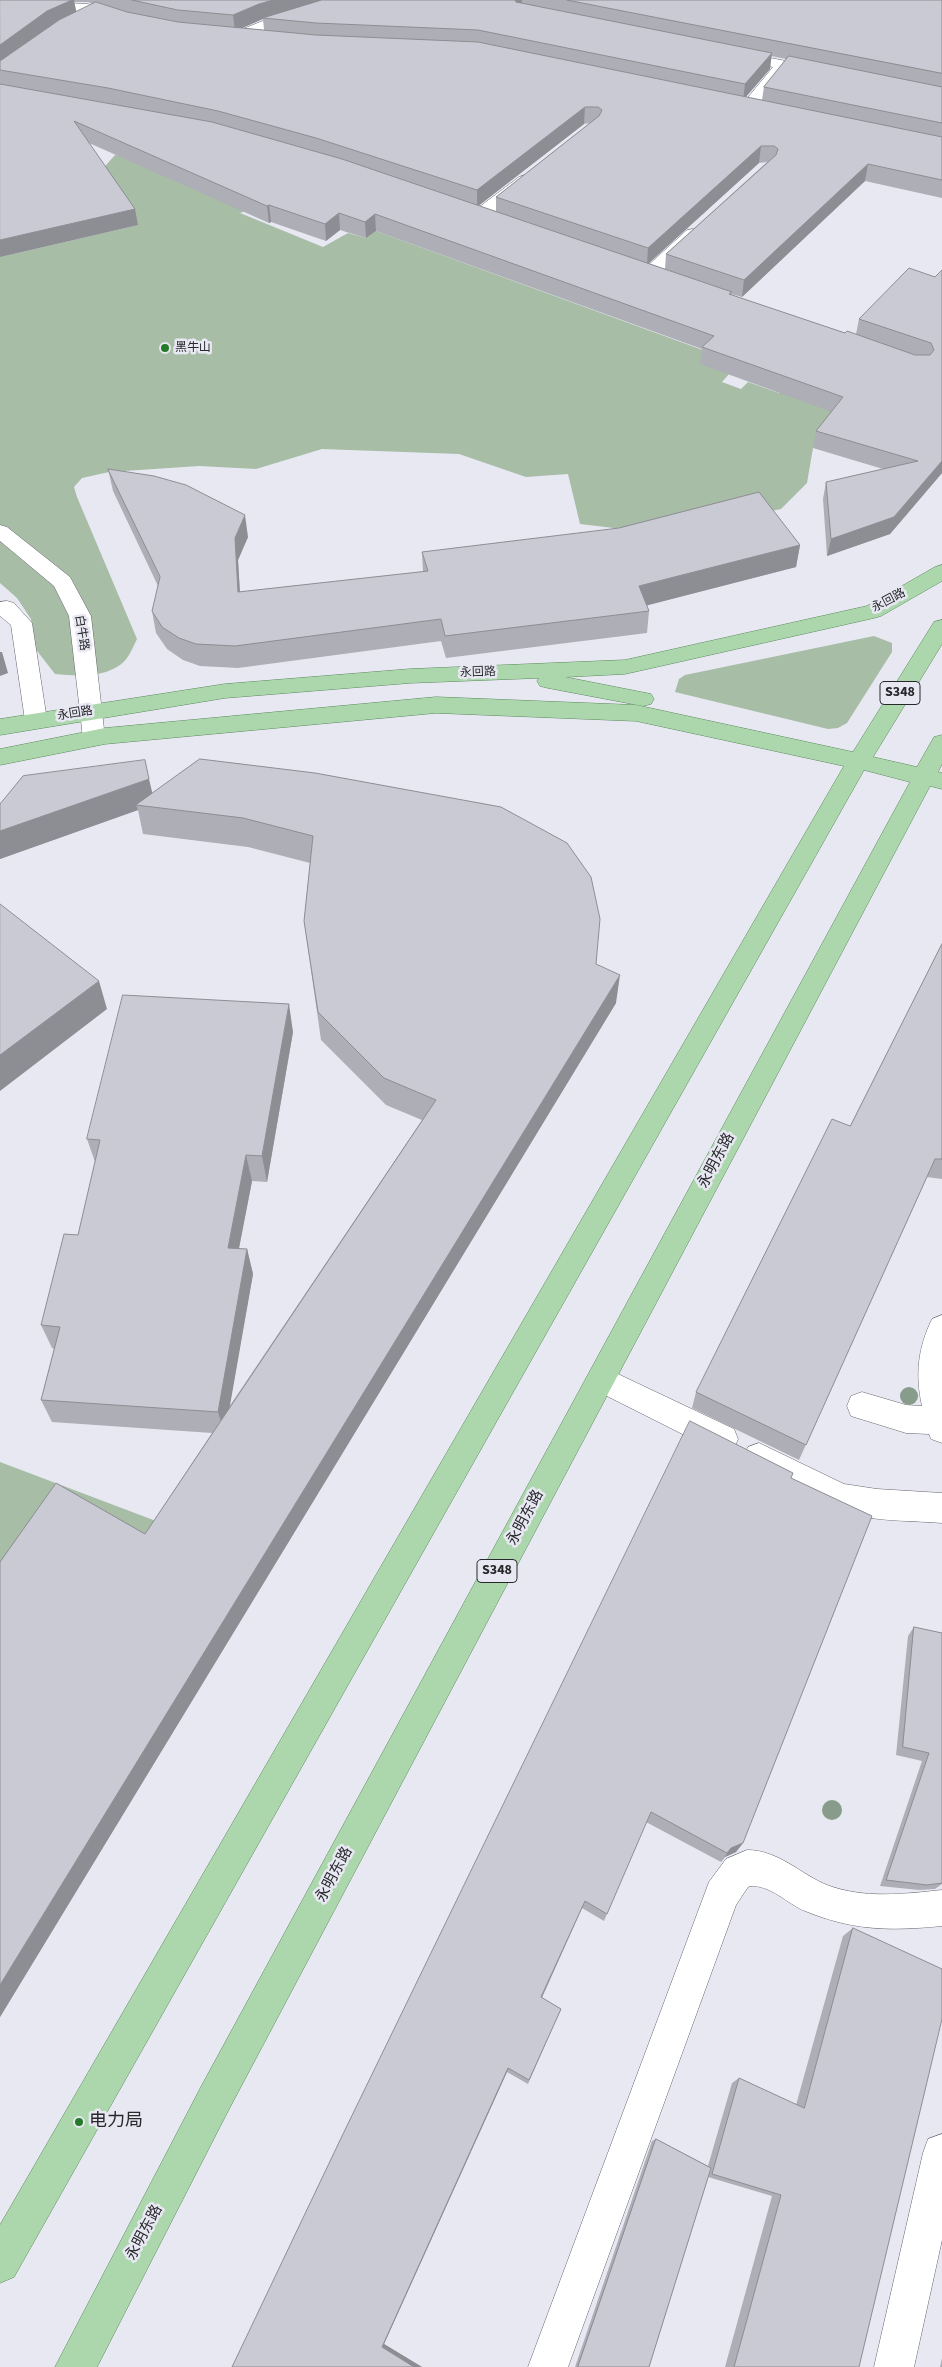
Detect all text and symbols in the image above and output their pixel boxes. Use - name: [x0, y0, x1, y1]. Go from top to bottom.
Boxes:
- place label: 黑牛山: [175, 341, 211, 355]
- marker: 黑牛山: [159, 342, 171, 354]
- street label: 永回路: [870, 586, 908, 616]
- street label: 白牛路: [71, 614, 91, 652]
- street label: 永回路: [460, 665, 496, 681]
- road number: S348: [880, 681, 920, 704]
- street label: 永回路: [56, 704, 94, 724]
- street label: 永明东路: [695, 1130, 739, 1192]
- street label: 永明东路: [504, 1487, 548, 1549]
- road number: S348: [477, 1560, 517, 1582]
- street label: 永明东路: [313, 1844, 357, 1906]
- place label: 电力局: [89, 2111, 143, 2133]
- marker: 电力局: [73, 2116, 85, 2128]
- street label: 永明东路: [123, 2202, 167, 2264]

